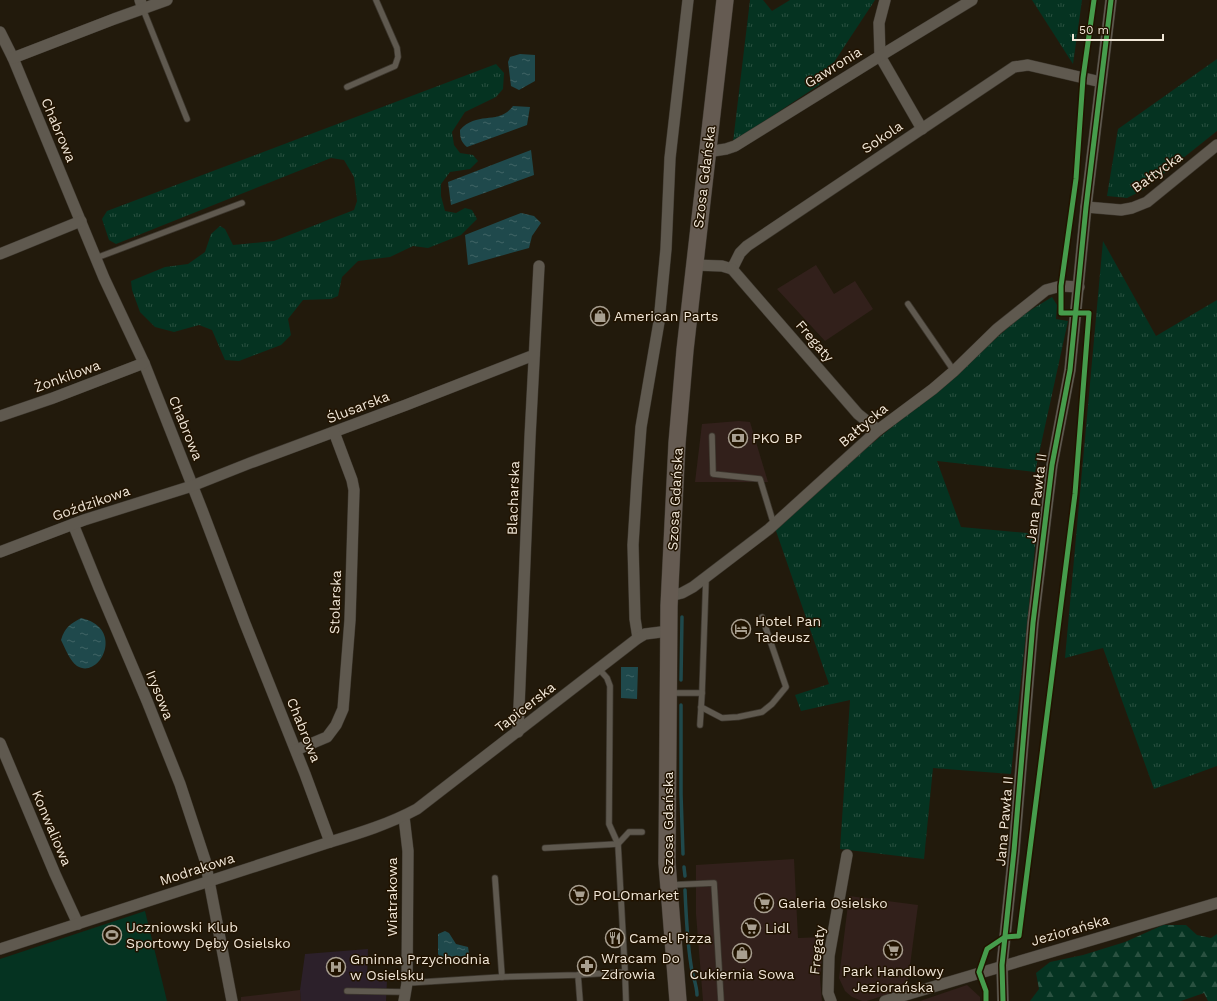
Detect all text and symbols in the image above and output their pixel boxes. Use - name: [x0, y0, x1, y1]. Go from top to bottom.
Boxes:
- scale bar: [1073, 16, 1163, 42]
- text: 50 m: [1079, 23, 1109, 37]
- street label: Gawronia: [802, 43, 864, 91]
- street label: Chabrowa: [38, 96, 80, 165]
- street label: Sokola: [859, 118, 905, 156]
- street label: Szosa Gdańska: [690, 125, 718, 229]
- street label: Bałtycka: [1128, 148, 1186, 196]
- shop icon: American Parts: [589, 305, 611, 327]
- place label: American Parts: [614, 308, 718, 324]
- street label: Fregaty: [793, 317, 838, 366]
- street label: Żonkilowa: [32, 357, 102, 395]
- street label: Ślusarska: [324, 388, 392, 426]
- street label: Chabrowa: [166, 393, 206, 463]
- street label: Bałtycka: [835, 400, 891, 450]
- bank icon: PKO BP: [727, 427, 749, 449]
- place label: PKO BP: [752, 430, 802, 446]
- street label: Szosa Gdańska: [664, 447, 686, 551]
- street label: Jana Pawła II: [1023, 452, 1049, 544]
- street label: Blacharska: [504, 461, 522, 535]
- street label: Goździkowa: [50, 482, 132, 524]
- street label: Stolarska: [326, 570, 344, 634]
- place label: Hotel Pan Tadeusz: [755, 613, 821, 645]
- hotel icon: Hotel Pan Tadeusz: [730, 618, 752, 640]
- street label: Irysowa: [143, 668, 177, 722]
- street label: Tapicerska: [492, 679, 558, 735]
- street label: Chabrowa: [284, 695, 324, 765]
- street label: Szosa Gdańska: [660, 771, 676, 875]
- street label: Jana Pawła II: [992, 775, 1016, 867]
- street label: Konwaliowa: [29, 788, 75, 868]
- street label: Modrakowa: [158, 849, 237, 889]
- street label: Wiatrakowa: [384, 857, 400, 937]
- supermarket icon: POLOmarket: [568, 884, 590, 906]
- place label: POLOmarket: [593, 887, 679, 903]
- supermarket icon: Galeria Osielsko: [753, 892, 775, 914]
- place label: Galeria Osielsko: [778, 895, 888, 911]
- street label: Jeziorańska: [1029, 911, 1111, 949]
- supermarket icon: Lidl: [740, 917, 762, 939]
- place label: Uczniowski Klub Sportowy Dęby Osielsko: [126, 919, 291, 951]
- place label: Lidl: [765, 920, 791, 936]
- sports icon: Uczniowski Klub Sportowy Dęby Osielsko: [101, 924, 123, 946]
- street label: Fregaty: [806, 924, 828, 976]
- restaurant icon: Camel Pizza: [604, 927, 626, 949]
- place label: Camel Pizza: [629, 930, 712, 946]
- supermarket icon: Park Handlowy Jeziorańska: [882, 939, 904, 961]
- shop icon: Cukiernia Sowa: [731, 942, 753, 964]
- place label: Wracam Do Zdrowia: [601, 950, 680, 982]
- place label: Gminna Przychodnia w Osielsku: [350, 951, 490, 983]
- pharmacy icon: Wracam Do Zdrowia: [576, 955, 598, 977]
- hospital icon: Gminna Przychodnia w Osielsku: [325, 956, 347, 978]
- place label: Park Handlowy Jeziorańska: [842, 963, 945, 995]
- place label: Cukiernia Sowa: [689, 966, 795, 982]

